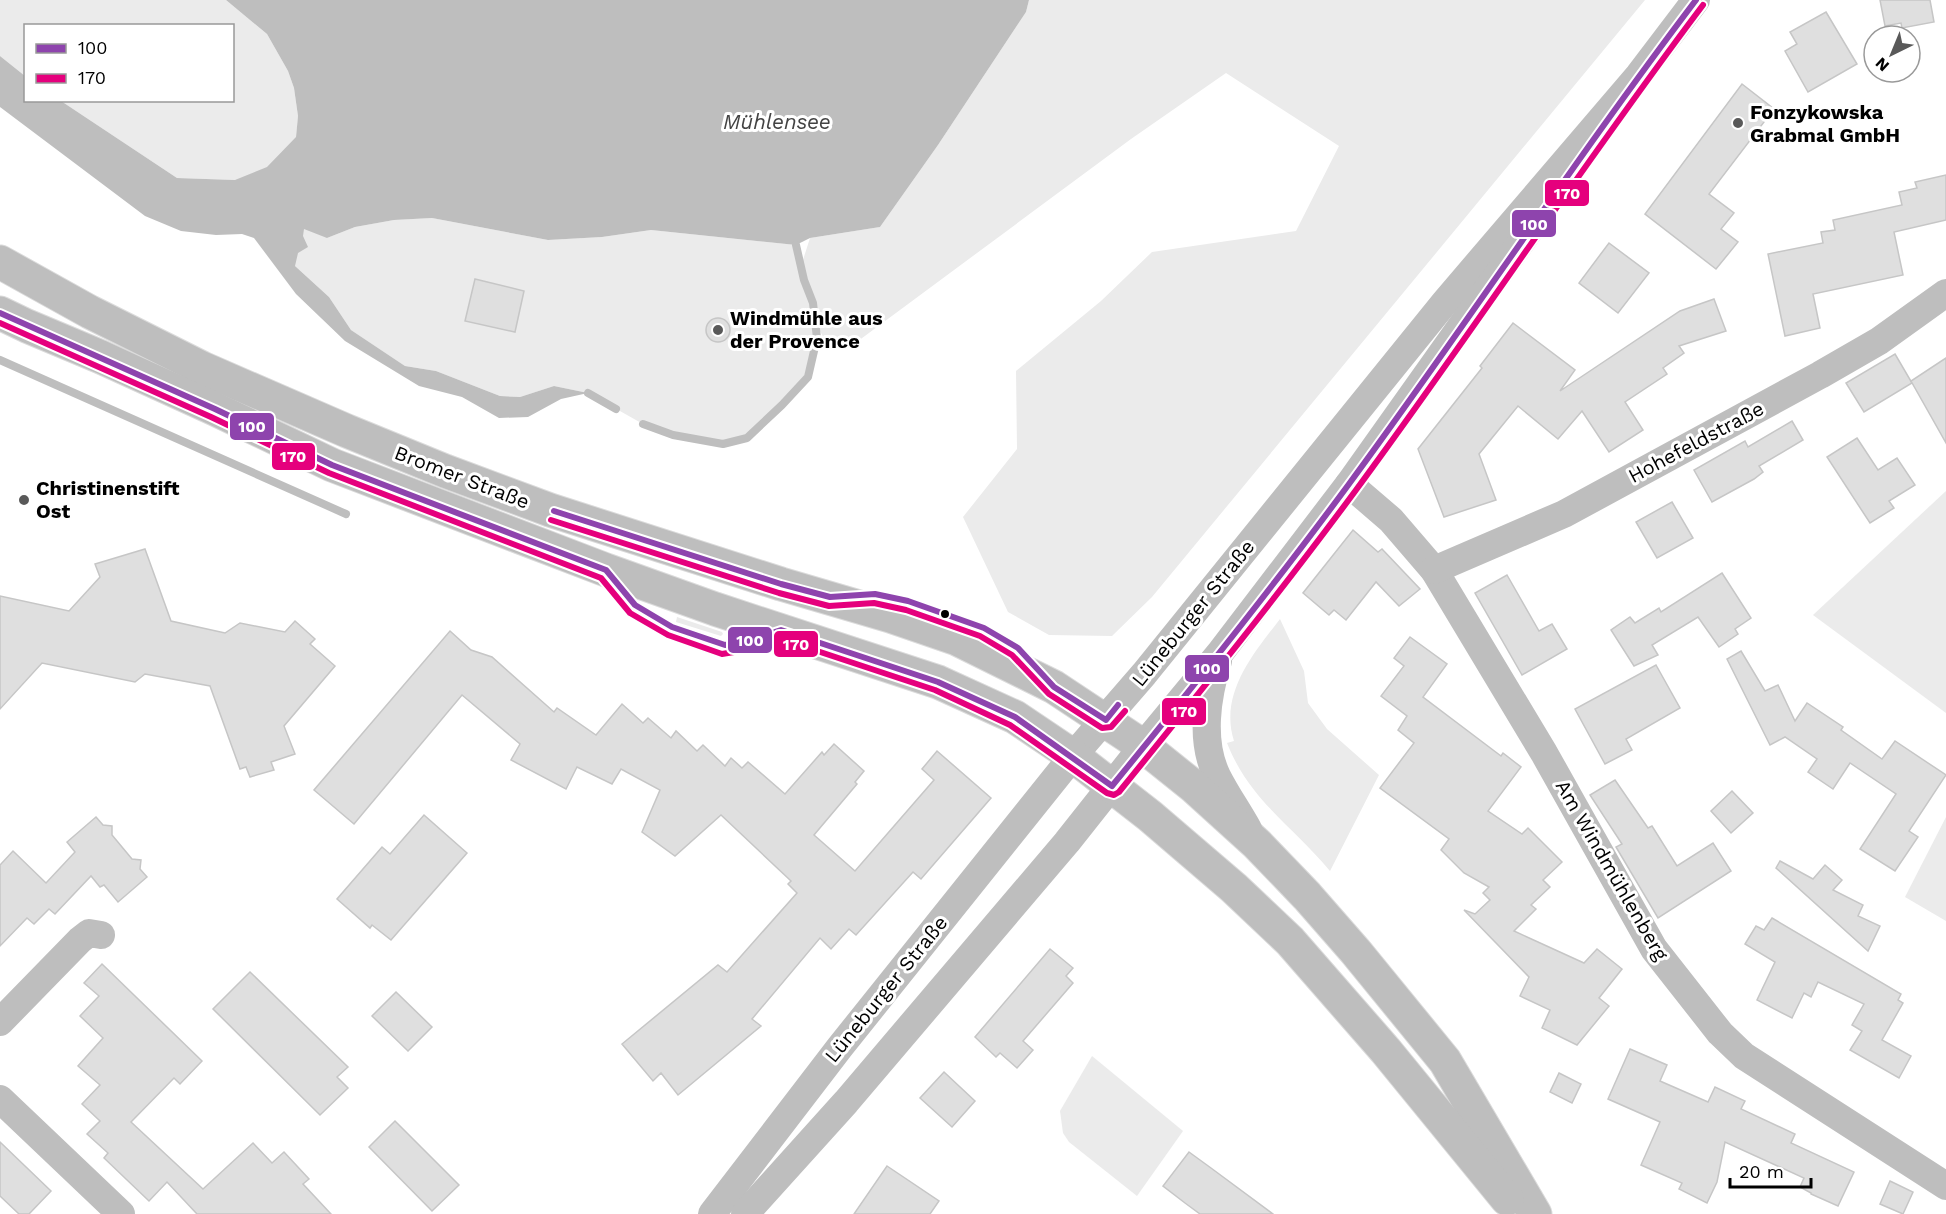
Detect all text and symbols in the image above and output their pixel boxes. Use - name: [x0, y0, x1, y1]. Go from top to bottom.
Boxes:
- legend: [24, 24, 234, 102]
- north arrow: [1862, 24, 1922, 84]
- text: 100: [78, 37, 107, 58]
- text: N: [1871, 54, 1893, 76]
- text: 170: [78, 67, 106, 88]
- place label: Fonzykowska Grabmal GmbH: [1750, 100, 1900, 147]
- water label: Mühlensee: [723, 109, 831, 134]
- marker: Fonzykowska Grabmal GmbH: [1731, 116, 1745, 130]
- line badge: 170: [1544, 179, 1590, 207]
- text: 170: [1554, 184, 1580, 203]
- line badge: 100: [1511, 209, 1557, 238]
- text: 100: [1520, 215, 1548, 234]
- place label: Windmühle aus der Provence: [730, 306, 883, 353]
- marker: Windmühle aus der Provence: [711, 323, 725, 337]
- street label: Hohefeldstraße: [1624, 396, 1768, 488]
- line badge: 100: [229, 412, 275, 441]
- text: 100: [238, 417, 266, 436]
- street label: Bromer Straße: [391, 440, 533, 514]
- line badge: 170: [271, 442, 316, 471]
- text: 170: [280, 447, 306, 466]
- place label: Christinenstift Ost: [36, 476, 180, 523]
- marker: Christinenstift Ost: [17, 493, 31, 507]
- street label: Lüneburger Straße: [1127, 535, 1259, 691]
- unlabelled marker: [939, 608, 951, 620]
- line badge: 100: [727, 626, 773, 654]
- line badge: 170: [773, 630, 819, 658]
- text: 100: [736, 631, 764, 650]
- text: 170: [783, 635, 809, 654]
- line badge: 100: [1184, 654, 1230, 683]
- text: 100: [1193, 659, 1221, 678]
- line badge: 170: [1161, 697, 1207, 726]
- text: 170: [1171, 702, 1197, 721]
- street label: Am Windmühlenberg: [1551, 776, 1674, 965]
- street label: Lüneburger Straße: [820, 911, 952, 1067]
- scale bar: [1730, 1151, 1811, 1189]
- text: 20 m: [1739, 1161, 1784, 1182]

